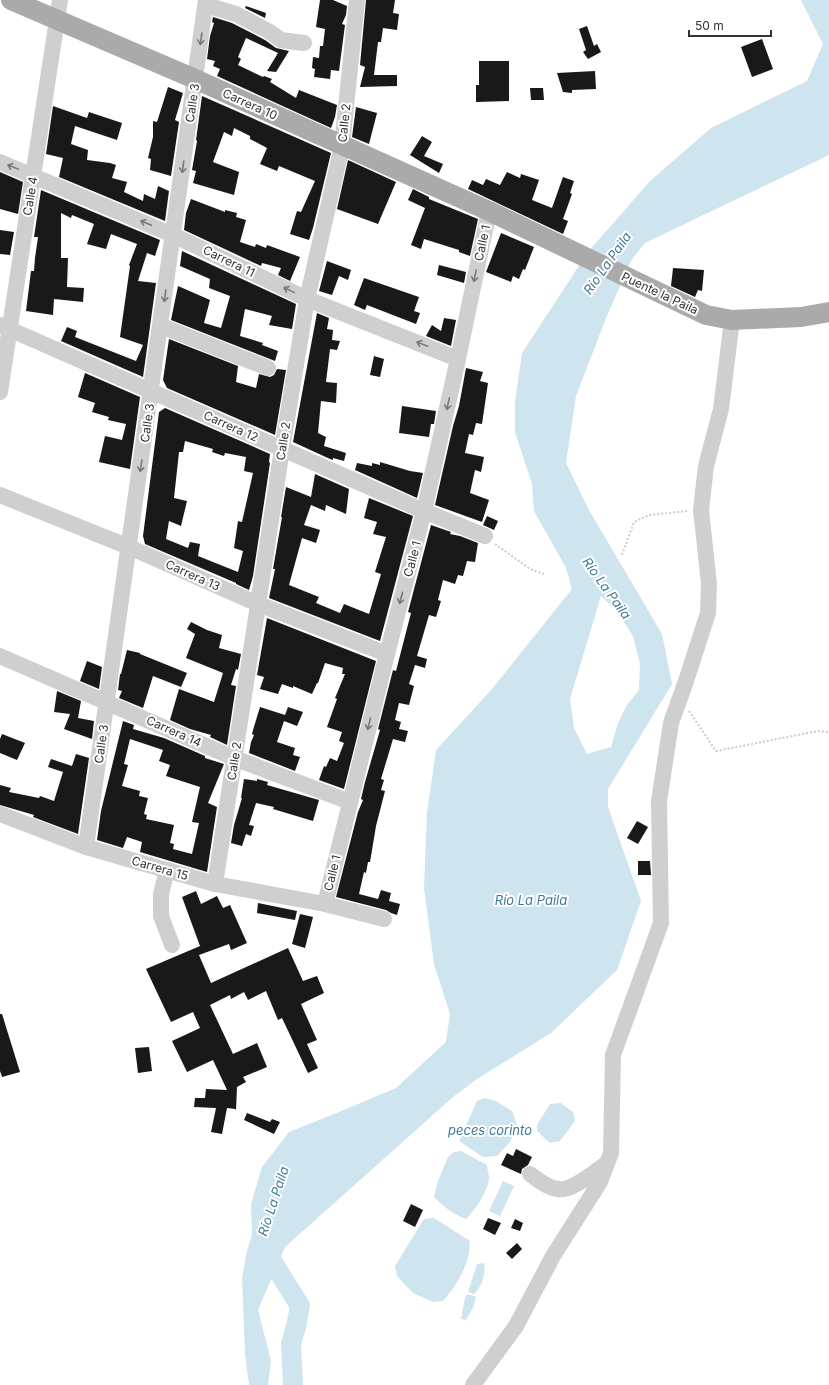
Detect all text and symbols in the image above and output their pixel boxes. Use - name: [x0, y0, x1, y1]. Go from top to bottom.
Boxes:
- scale bar: [689, 12, 771, 38]
- text: 50 m: [695, 18, 724, 33]
- one-way arrow: [197, 32, 205, 45]
- street label: Calle 3: [182, 83, 202, 123]
- street label: Carrera 10: [220, 85, 280, 123]
- street label: Calle 2: [335, 103, 353, 143]
- one-way arrow: [179, 160, 187, 173]
- one-way arrow: [7, 163, 19, 171]
- street label: Calle 4: [20, 175, 41, 217]
- one-way arrow: [140, 219, 152, 226]
- street label: Calle 1: [471, 224, 493, 262]
- water label: Río La Paila: [580, 229, 634, 297]
- street label: Carrera 11: [201, 242, 257, 280]
- street label: Puente la Paila: [619, 269, 701, 317]
- one-way arrow: [471, 270, 479, 283]
- one-way arrow: [283, 286, 295, 293]
- one-way arrow: [161, 289, 169, 302]
- one-way arrow: [416, 340, 428, 348]
- one-way arrow: [444, 397, 452, 410]
- street label: Calle 3: [137, 403, 157, 443]
- street label: Carrera 12: [201, 407, 261, 445]
- street label: Calle 2: [273, 421, 293, 461]
- one-way arrow: [137, 459, 145, 472]
- street label: Calle 1: [400, 539, 424, 579]
- water label: Río La Paila: [579, 554, 635, 622]
- street label: Carrera 13: [163, 556, 223, 594]
- one-way arrow: [397, 591, 405, 604]
- street label: Carrera 14: [144, 712, 204, 750]
- one-way arrow: [365, 717, 373, 730]
- street label: Calle 3: [91, 724, 111, 764]
- street label: Calle 2: [224, 741, 244, 781]
- street label: Carrera 15: [130, 853, 190, 883]
- street label: Calle 1: [320, 853, 344, 893]
- water label: Río La Paila: [495, 892, 567, 908]
- water label: peces corinto: [447, 1122, 532, 1138]
- water label: Río La Paila: [254, 1164, 292, 1238]

